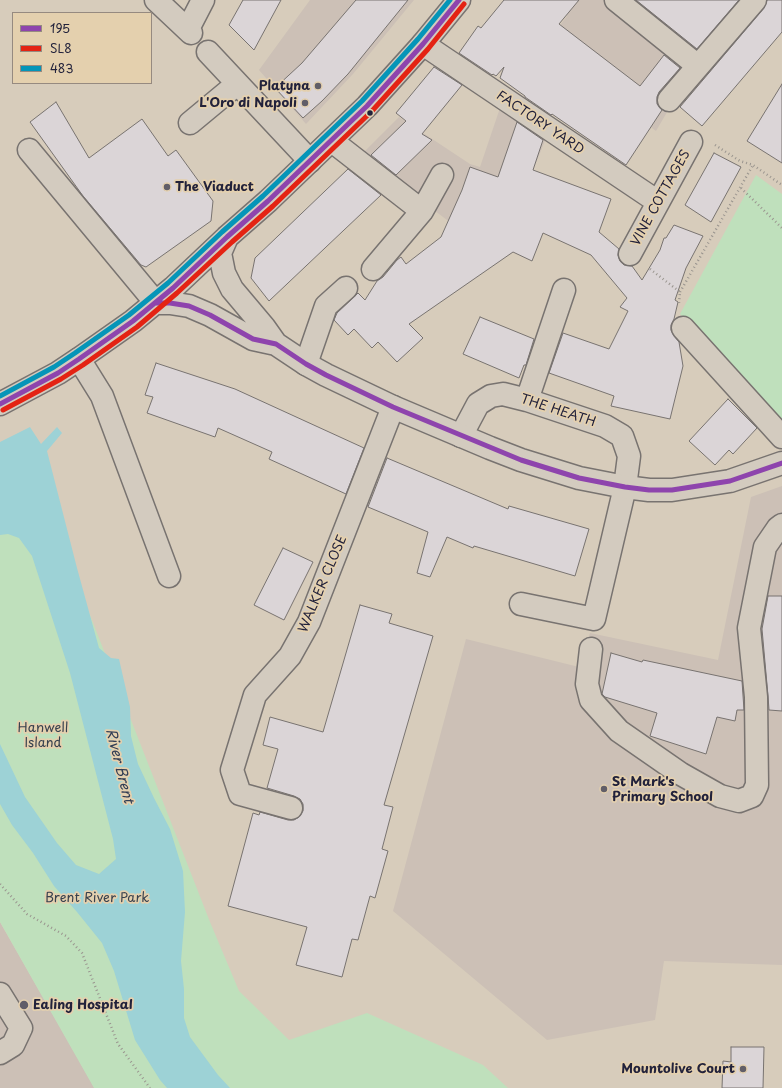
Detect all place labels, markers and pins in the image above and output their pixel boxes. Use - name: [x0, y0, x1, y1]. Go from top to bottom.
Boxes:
- place label: Platyna: [259, 78, 310, 94]
- marker: Platyna: [313, 81, 323, 91]
- place label: L'Oro di Napoli: [199, 95, 297, 111]
- marker: L'Oro di Napoli: [300, 98, 310, 108]
- unlabelled marker: [365, 108, 375, 118]
- place label: The Viaduct: [175, 179, 254, 195]
- marker: The Viaduct: [162, 182, 172, 192]
- place label: St Mark's Primary School: [612, 774, 713, 805]
- marker: St Mark's Primary School: [599, 784, 609, 794]
- place label: Ealing Hospital: [33, 997, 133, 1013]
- marker: Ealing Hospital: [18, 999, 30, 1011]
- place label: Mountolive Court: [621, 1061, 735, 1077]
- marker: Mountolive Court: [738, 1064, 748, 1074]

